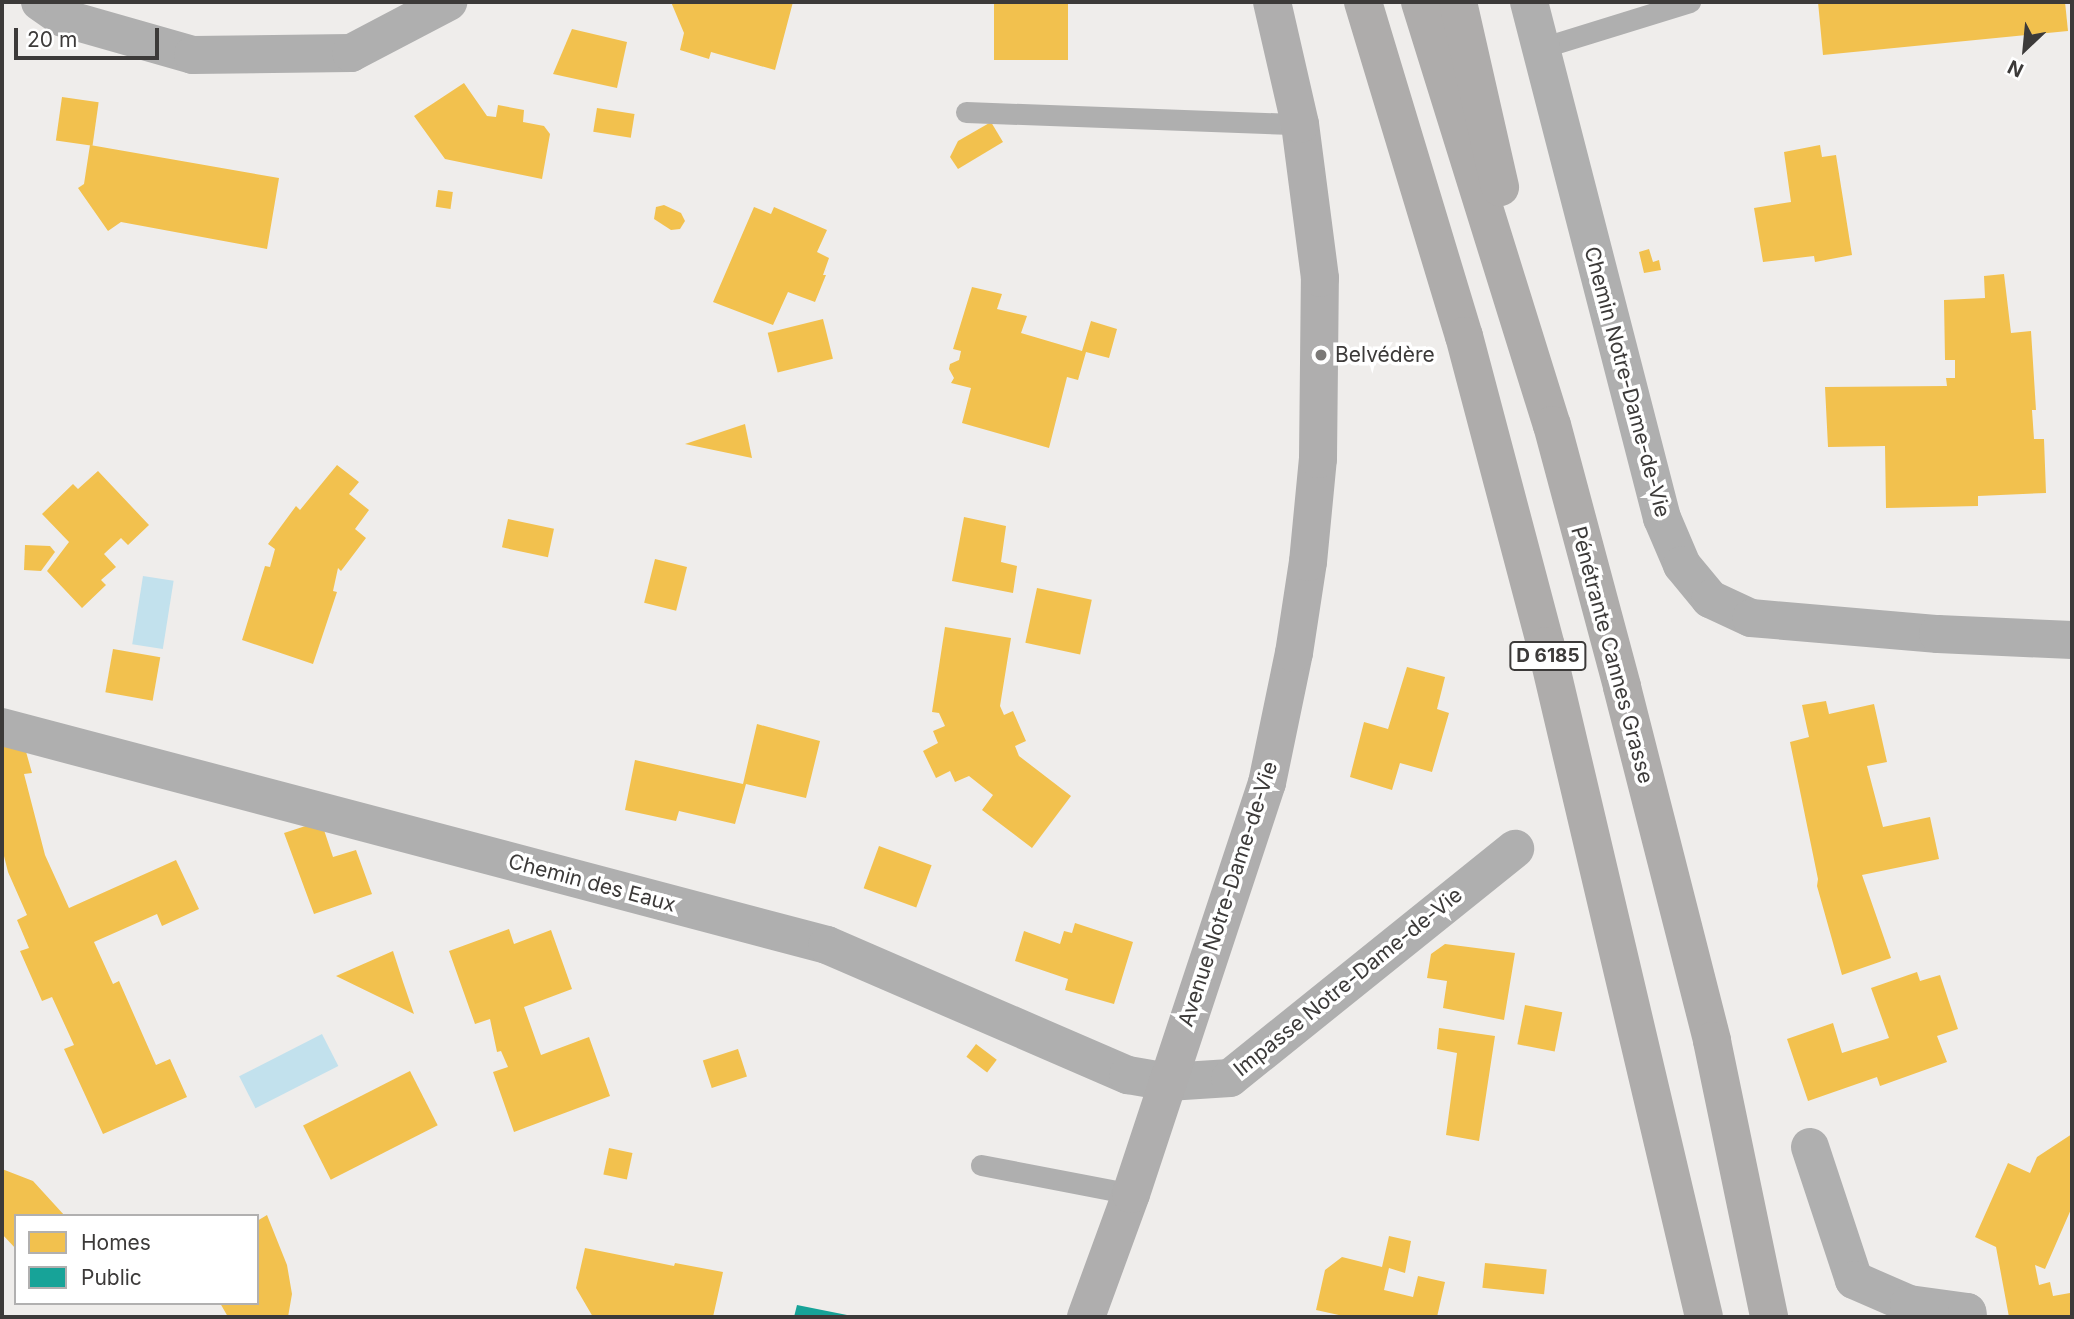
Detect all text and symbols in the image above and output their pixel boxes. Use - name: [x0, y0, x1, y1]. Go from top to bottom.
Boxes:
- scale bar: [18, 14, 163, 58]
- north arrow: [1990, 14, 2060, 84]
- text: 20 m: [27, 27, 77, 52]
- text: N: [2004, 55, 2027, 82]
- street label: Chemin Notre-Dame-de-Vie: [1579, 244, 1675, 520]
- place label: Belvédère: [1335, 342, 1435, 368]
- marker: Belvédère: [1313, 347, 1329, 363]
- street label: Pénétrante Cannes Grasse: [1566, 524, 1658, 786]
- road number: D 6185: [1508, 640, 1588, 671]
- street label: Avenue Notre-Dame-de-Vie: [1173, 758, 1283, 1030]
- street label: Chemin des Eaux: [506, 849, 678, 917]
- street label: Impasse Notre-Dame-de-Vie: [1229, 882, 1467, 1082]
- legend: [14, 1214, 259, 1305]
- text: Homes: [81, 1230, 151, 1255]
- text: Public: [81, 1265, 142, 1290]

